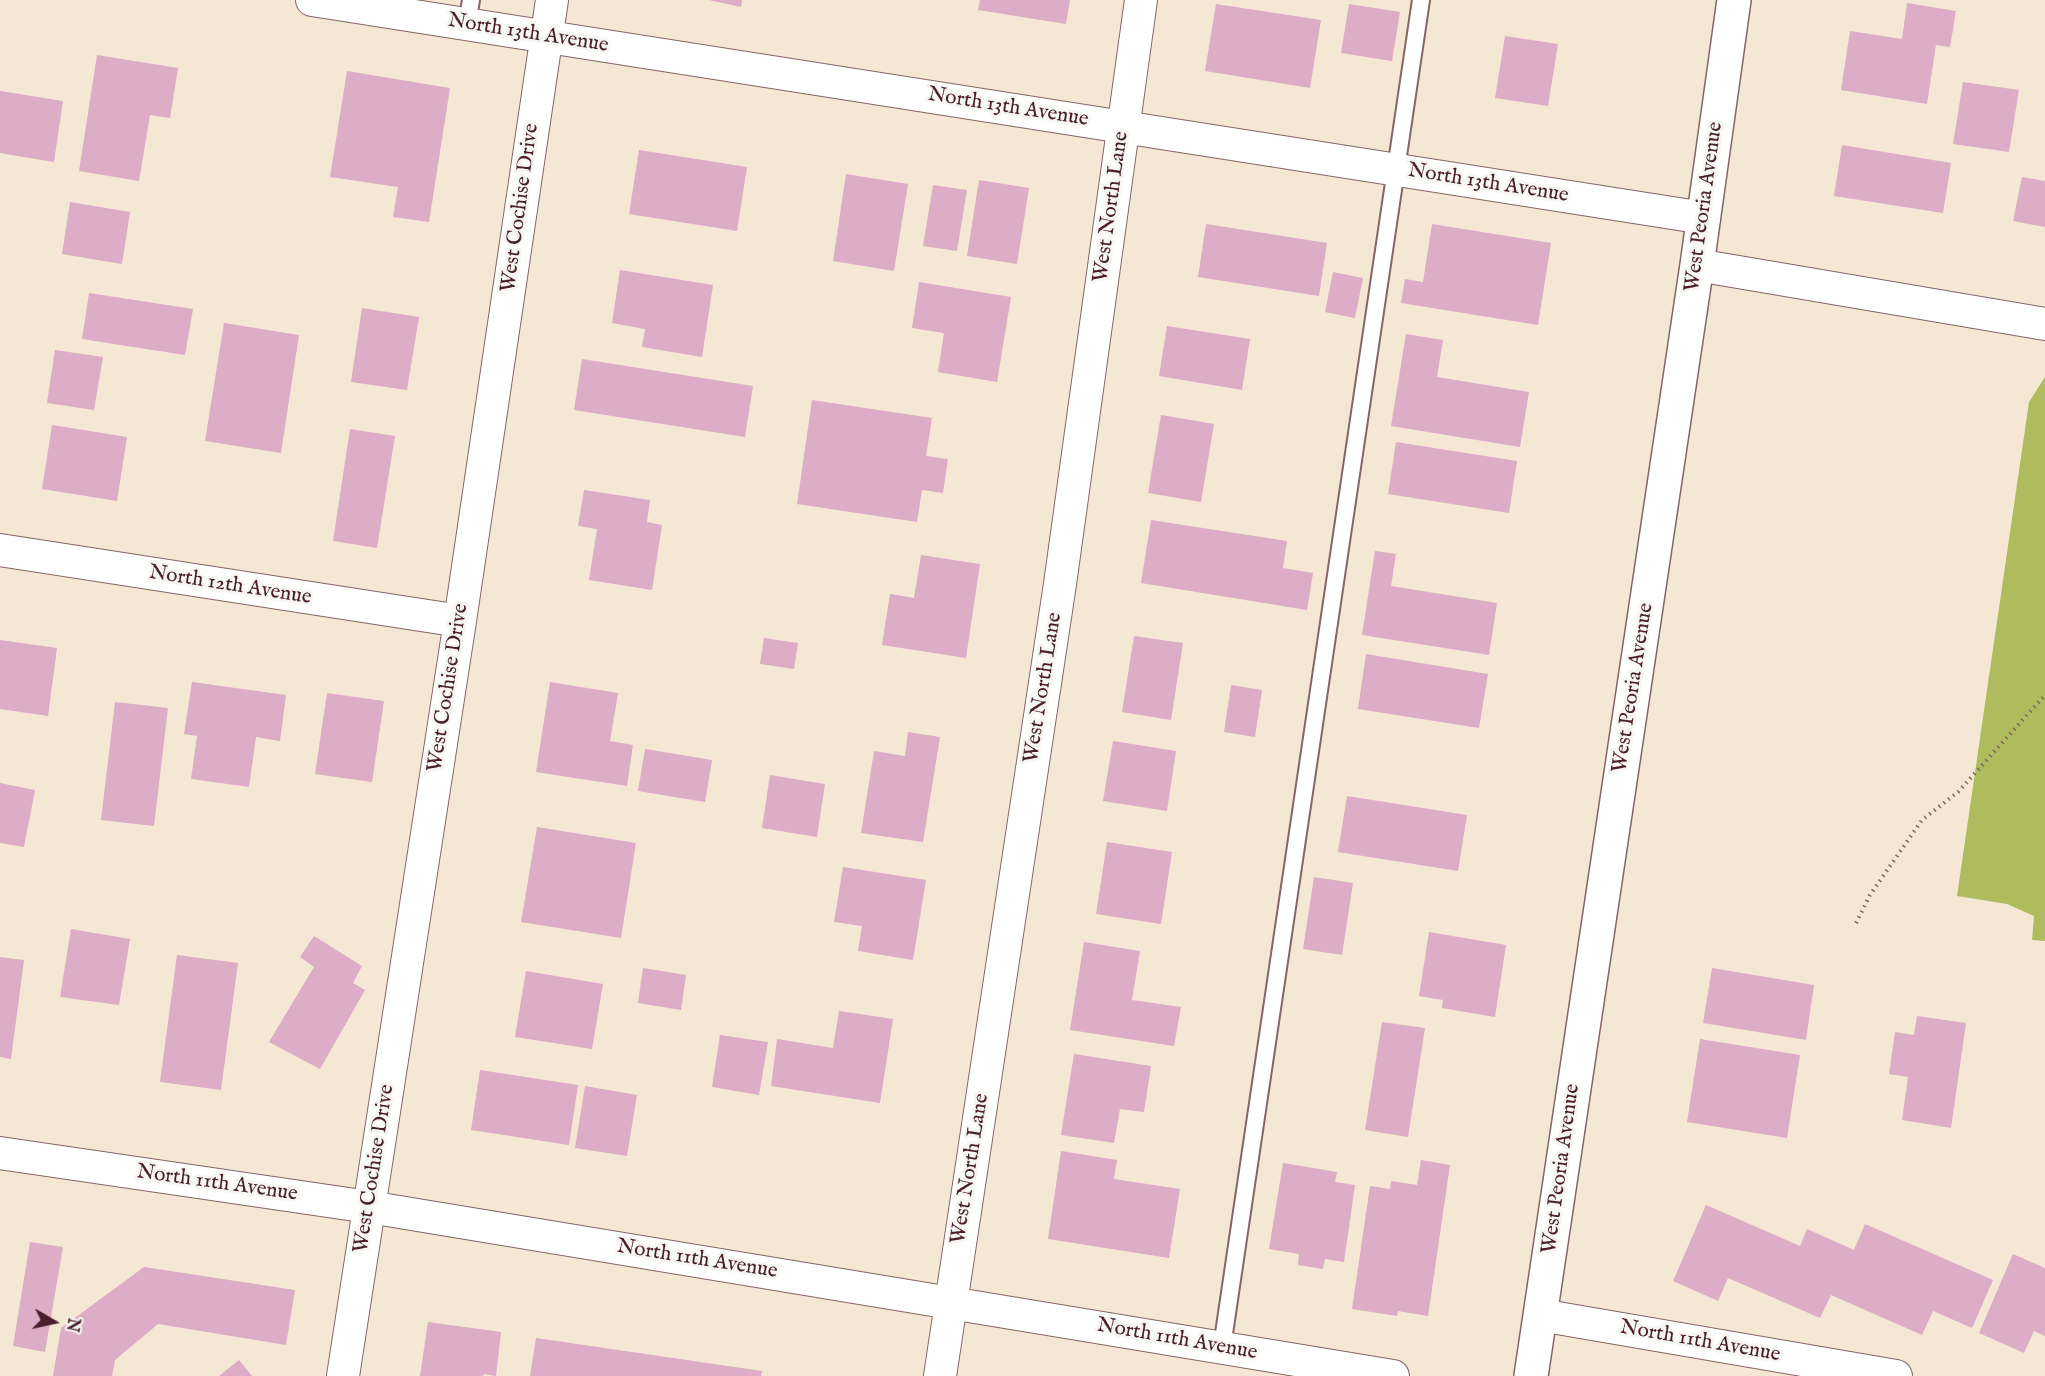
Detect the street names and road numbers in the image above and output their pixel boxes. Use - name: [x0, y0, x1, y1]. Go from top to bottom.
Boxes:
- street label: North 13th Avenue: [446, 9, 610, 59]
- street label: North 13th Avenue: [926, 83, 1090, 133]
- street label: West Peoria Avenue: [1681, 120, 1729, 294]
- street label: West Cochise Drive: [497, 122, 545, 294]
- street label: West North Lane: [1089, 130, 1135, 284]
- street label: North 13th Avenue: [1406, 159, 1570, 209]
- street label: North 12th Avenue: [147, 561, 313, 611]
- street label: West Peoria Avenue: [1608, 601, 1660, 775]
- street label: West Cochise Drive: [423, 602, 475, 774]
- street label: West North Lane: [1020, 611, 1068, 765]
- street label: West Peoria Avenue: [1538, 1082, 1586, 1256]
- street label: West Cochise Drive: [349, 1083, 401, 1255]
- street label: West North Lane: [947, 1092, 995, 1246]
- street label: North 11th Avenue: [135, 1160, 299, 1208]
- street label: North 11th Avenue: [615, 1235, 779, 1285]
- street label: North 11th Avenue: [1095, 1313, 1259, 1367]
- street label: North 11th Avenue: [1618, 1315, 1782, 1369]

